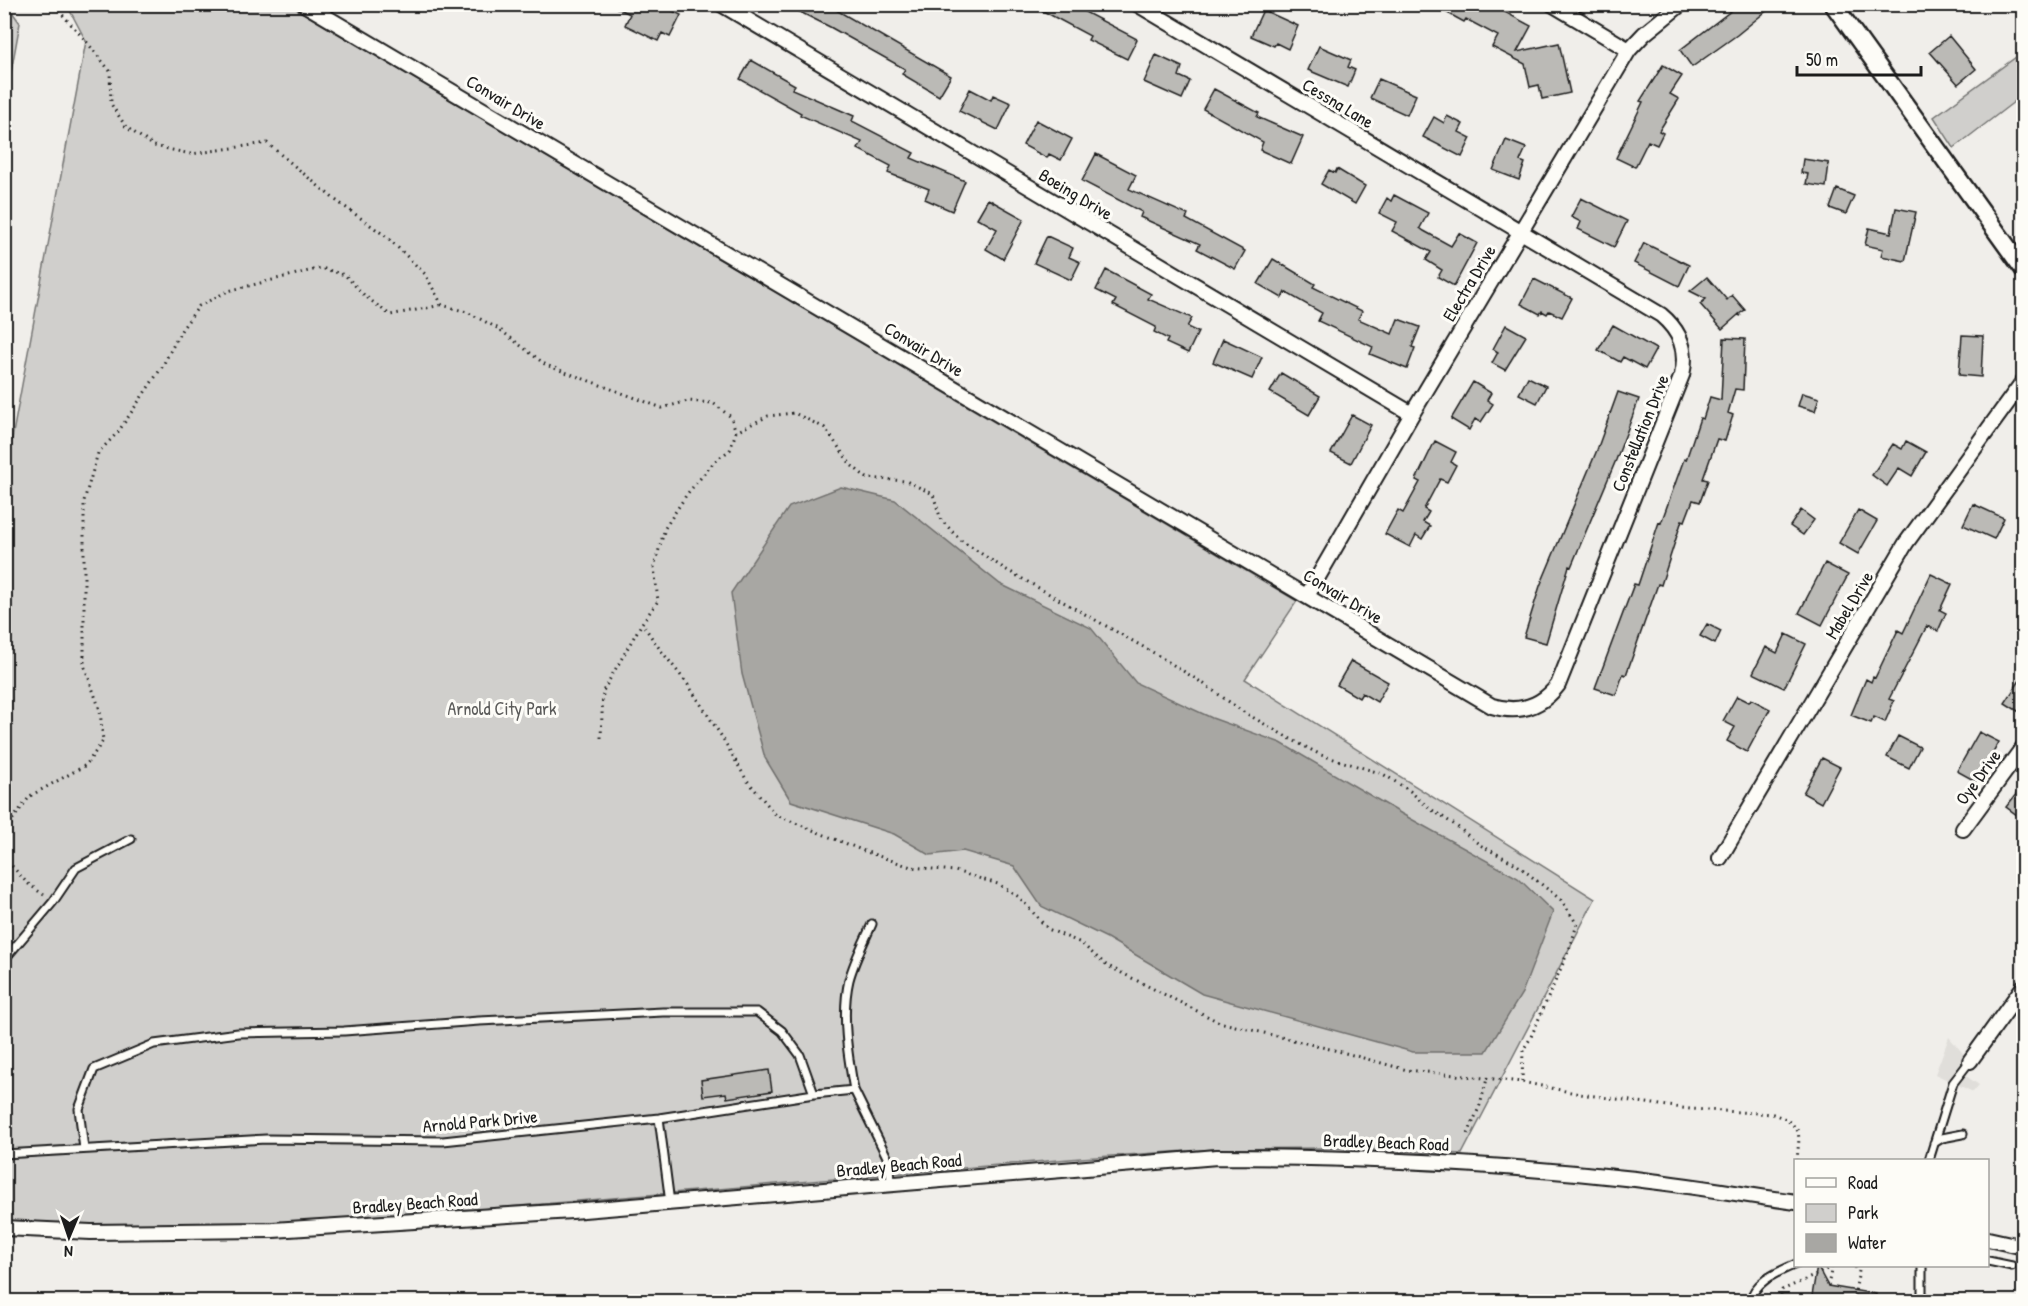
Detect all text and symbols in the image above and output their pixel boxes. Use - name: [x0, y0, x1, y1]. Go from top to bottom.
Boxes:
- scale bar: [1797, 39, 1922, 77]
- text: 50 m: [1806, 47, 1838, 72]
- street label: Convair Drive: [462, 68, 550, 136]
- street label: Cessna Lane: [1298, 72, 1378, 134]
- street label: Boeing Drive: [1035, 162, 1117, 226]
- street label: Electra Drive: [1436, 240, 1502, 326]
- street label: Convair Drive: [880, 315, 968, 383]
- street label: Constellation Drive: [1605, 371, 1675, 495]
- street label: Convair Drive: [1299, 562, 1387, 630]
- street label: Mabel Drive: [1819, 566, 1879, 644]
- park label: Arnold City Park: [447, 696, 557, 721]
- street label: Oye Drive: [1949, 744, 2007, 810]
- street label: Arnold Park Drive: [422, 1104, 538, 1138]
- street label: Bradley Beach Road: [1323, 1127, 1449, 1157]
- street label: Bradley Beach Road: [835, 1147, 963, 1183]
- legend: [1794, 1159, 1989, 1267]
- text: Road: [1848, 1170, 1878, 1195]
- street label: Bradley Beach Road: [352, 1186, 478, 1220]
- text: Park: [1848, 1200, 1879, 1225]
- north arrow: [39, 1207, 99, 1267]
- text: Water: [1848, 1230, 1886, 1255]
- text: N: [63, 1241, 73, 1263]

